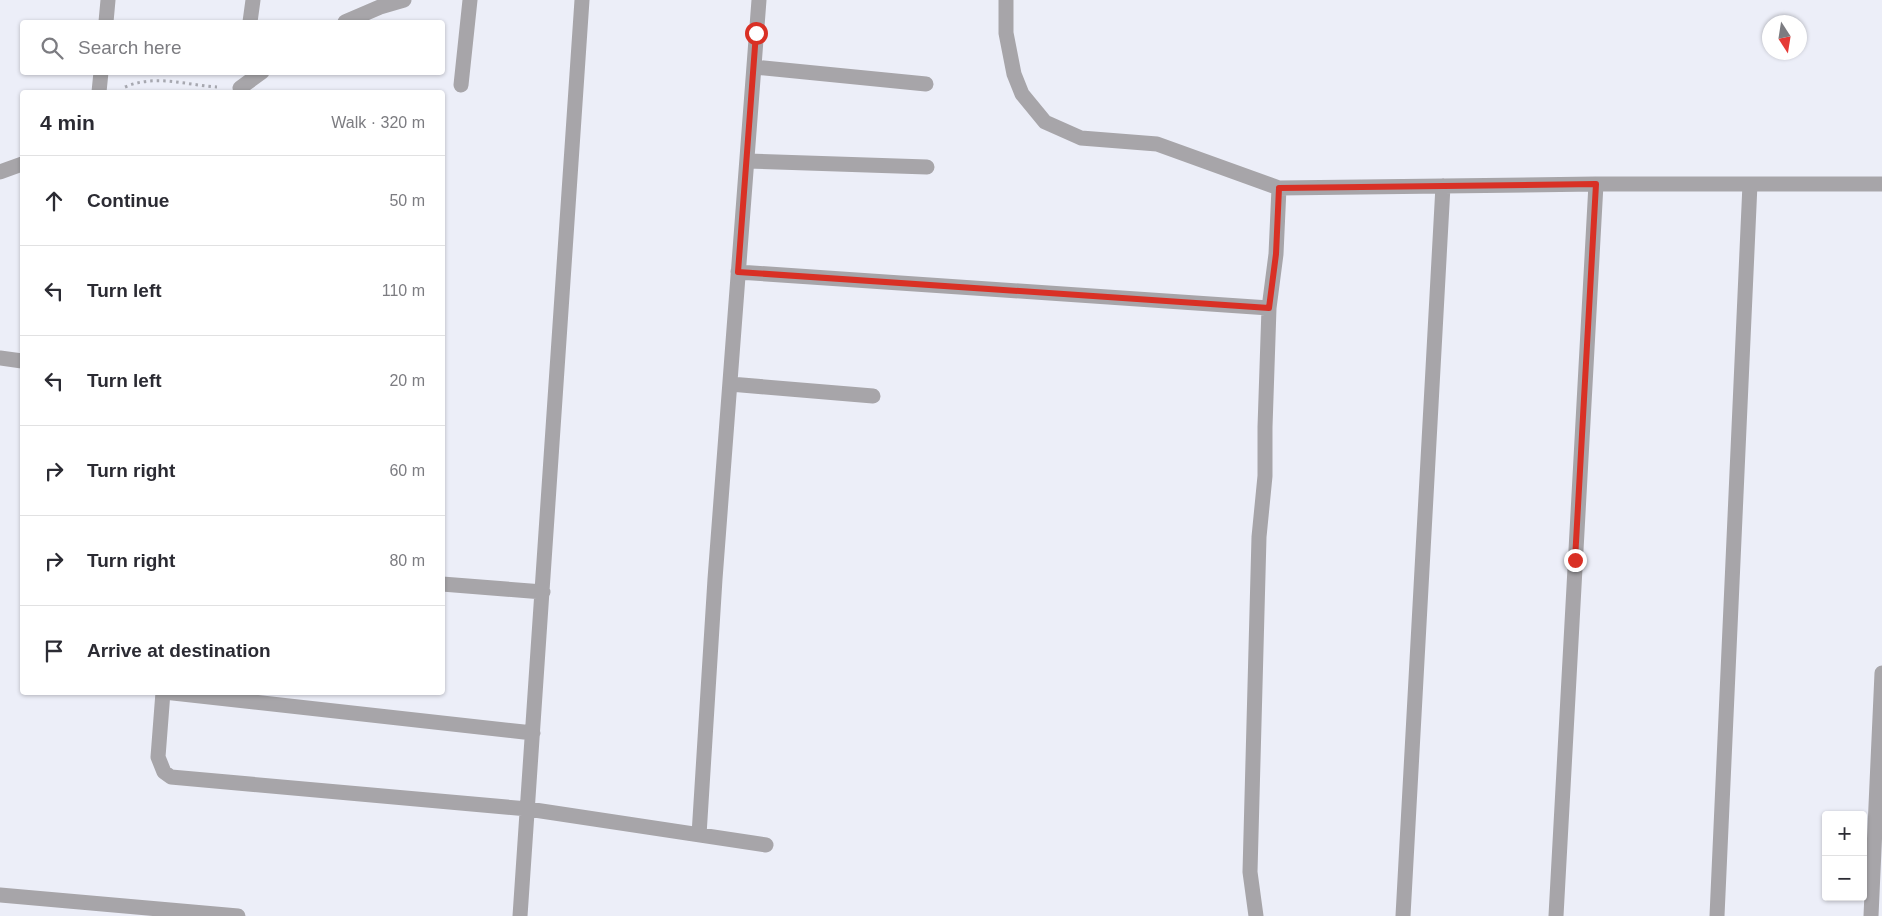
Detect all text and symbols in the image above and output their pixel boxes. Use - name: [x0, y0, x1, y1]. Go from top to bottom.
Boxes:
- north arrow: [1762, 15, 1807, 60]
- search box: [20, 20, 445, 75]
- route start: [745, 22, 768, 45]
- icon: search: [38, 34, 66, 62]
- text: Search here: [78, 37, 182, 58]
- text: 4 min: [40, 111, 95, 134]
- text: Walk · 320 m: [331, 114, 425, 131]
- icon: ahead: [40, 187, 68, 215]
- text: Continue: [87, 190, 169, 211]
- text: 50 m: [389, 192, 425, 209]
- icon: left: [40, 277, 68, 305]
- text: Turn left: [87, 280, 162, 301]
- text: 110 m: [382, 282, 425, 299]
- icon: left: [40, 367, 68, 395]
- text: Turn left: [87, 370, 162, 391]
- text: 20 m: [389, 372, 425, 389]
- icon: right: [40, 457, 68, 485]
- text: Turn right: [87, 460, 175, 481]
- text: 60 m: [389, 462, 425, 479]
- icon: right: [40, 547, 68, 575]
- route end: [1564, 549, 1587, 572]
- text: Turn right: [87, 550, 175, 571]
- text: 80 m: [389, 552, 425, 569]
- icon: arrive: [40, 637, 68, 665]
- text: Arrive at destination: [87, 640, 271, 661]
- map controls: [1822, 811, 1867, 901]
- button: +: [1822, 811, 1867, 856]
- button: −: [1822, 856, 1867, 901]

